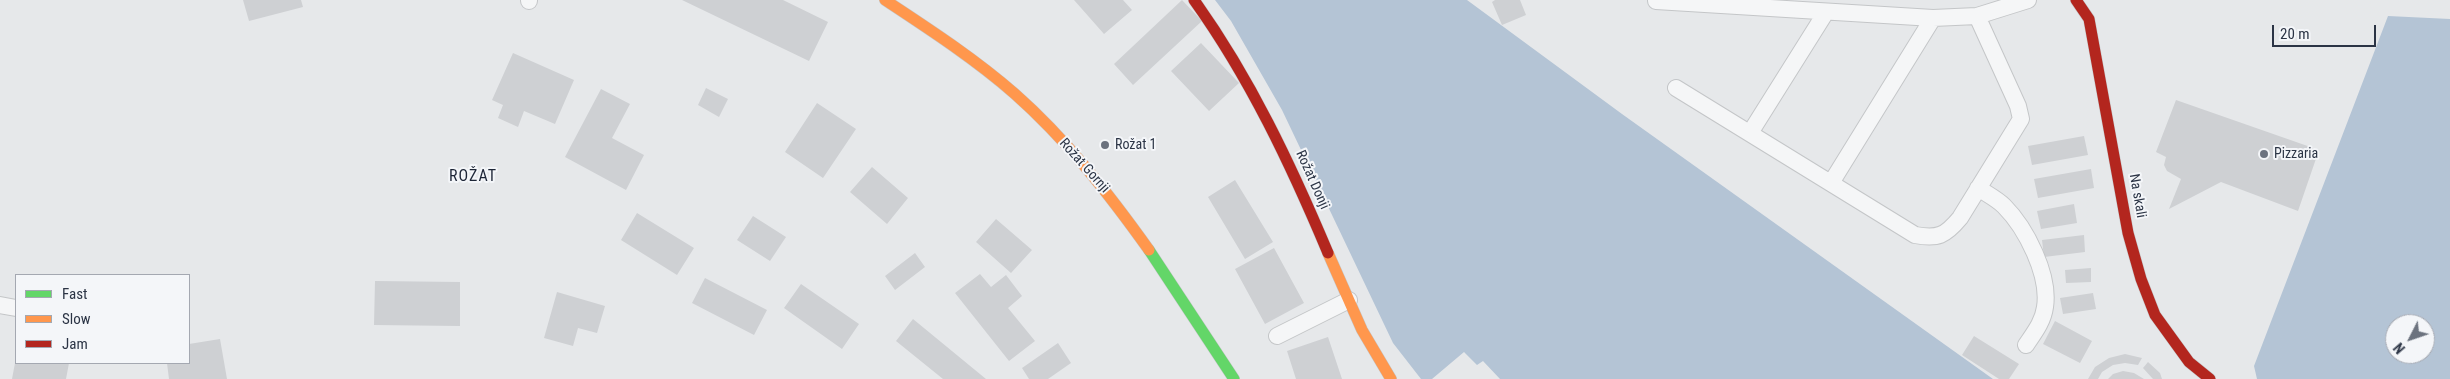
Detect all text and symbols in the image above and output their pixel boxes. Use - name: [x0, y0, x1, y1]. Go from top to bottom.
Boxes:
- scale bar: [2275, 15, 2379, 47]
- text: 20 m: [2280, 25, 2310, 43]
- street label: Rožat Gornji: [1055, 135, 1113, 197]
- place label: Rožat 1: [1115, 137, 1156, 153]
- marker: Rožat 1: [1099, 139, 1111, 151]
- place label: Pizzaria: [2274, 146, 2318, 162]
- street label: Rožat Donji: [1292, 148, 1332, 212]
- marker: Pizzaria: [2258, 148, 2270, 160]
- district label: ROŽAT: [448, 167, 498, 187]
- street label: Na skali: [2125, 173, 2149, 219]
- legend: [15, 274, 190, 364]
- text: Fast: [62, 285, 87, 303]
- text: Slow: [62, 310, 91, 328]
- north arrow: [2385, 314, 2435, 364]
- text: Jam: [62, 335, 88, 353]
- text: N: [2391, 340, 2408, 357]

